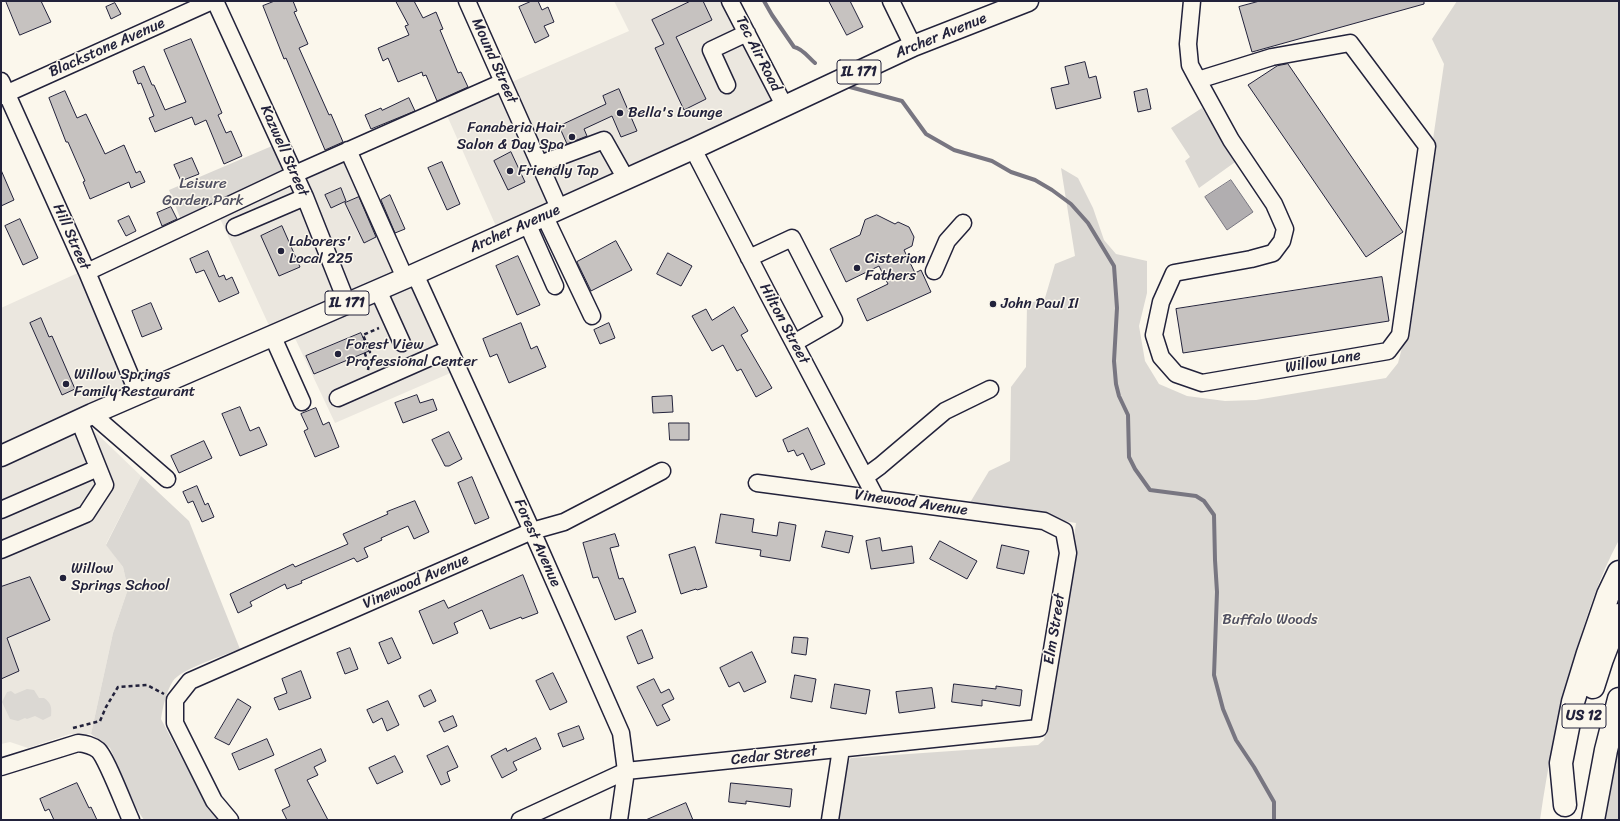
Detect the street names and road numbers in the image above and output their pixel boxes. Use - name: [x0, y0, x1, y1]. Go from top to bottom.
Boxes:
- street label: Archer Avenue: [893, 9, 989, 63]
- street label: Tec Air Road: [731, 13, 785, 95]
- street label: Blackstone Avenue: [46, 14, 168, 82]
- street label: Mound Street: [467, 16, 521, 106]
- road number: IL 171: [837, 60, 881, 84]
- street label: Kazwell Street: [256, 103, 312, 199]
- street label: Hill Street: [48, 201, 94, 273]
- street label: Archer Avenue: [467, 201, 563, 257]
- street label: Hilton Street: [755, 281, 813, 367]
- road number: IL 171: [325, 291, 369, 315]
- street label: Willow Lane: [1284, 347, 1362, 377]
- street label: Vinewood Avenue: [853, 486, 969, 520]
- street label: Forest Avenue: [510, 496, 564, 590]
- street label: Vinewood Avenue: [360, 551, 472, 613]
- street label: Elm Street: [1041, 592, 1069, 666]
- road number: US 12: [1562, 704, 1606, 728]
- street label: Cedar Street: [730, 743, 818, 769]

